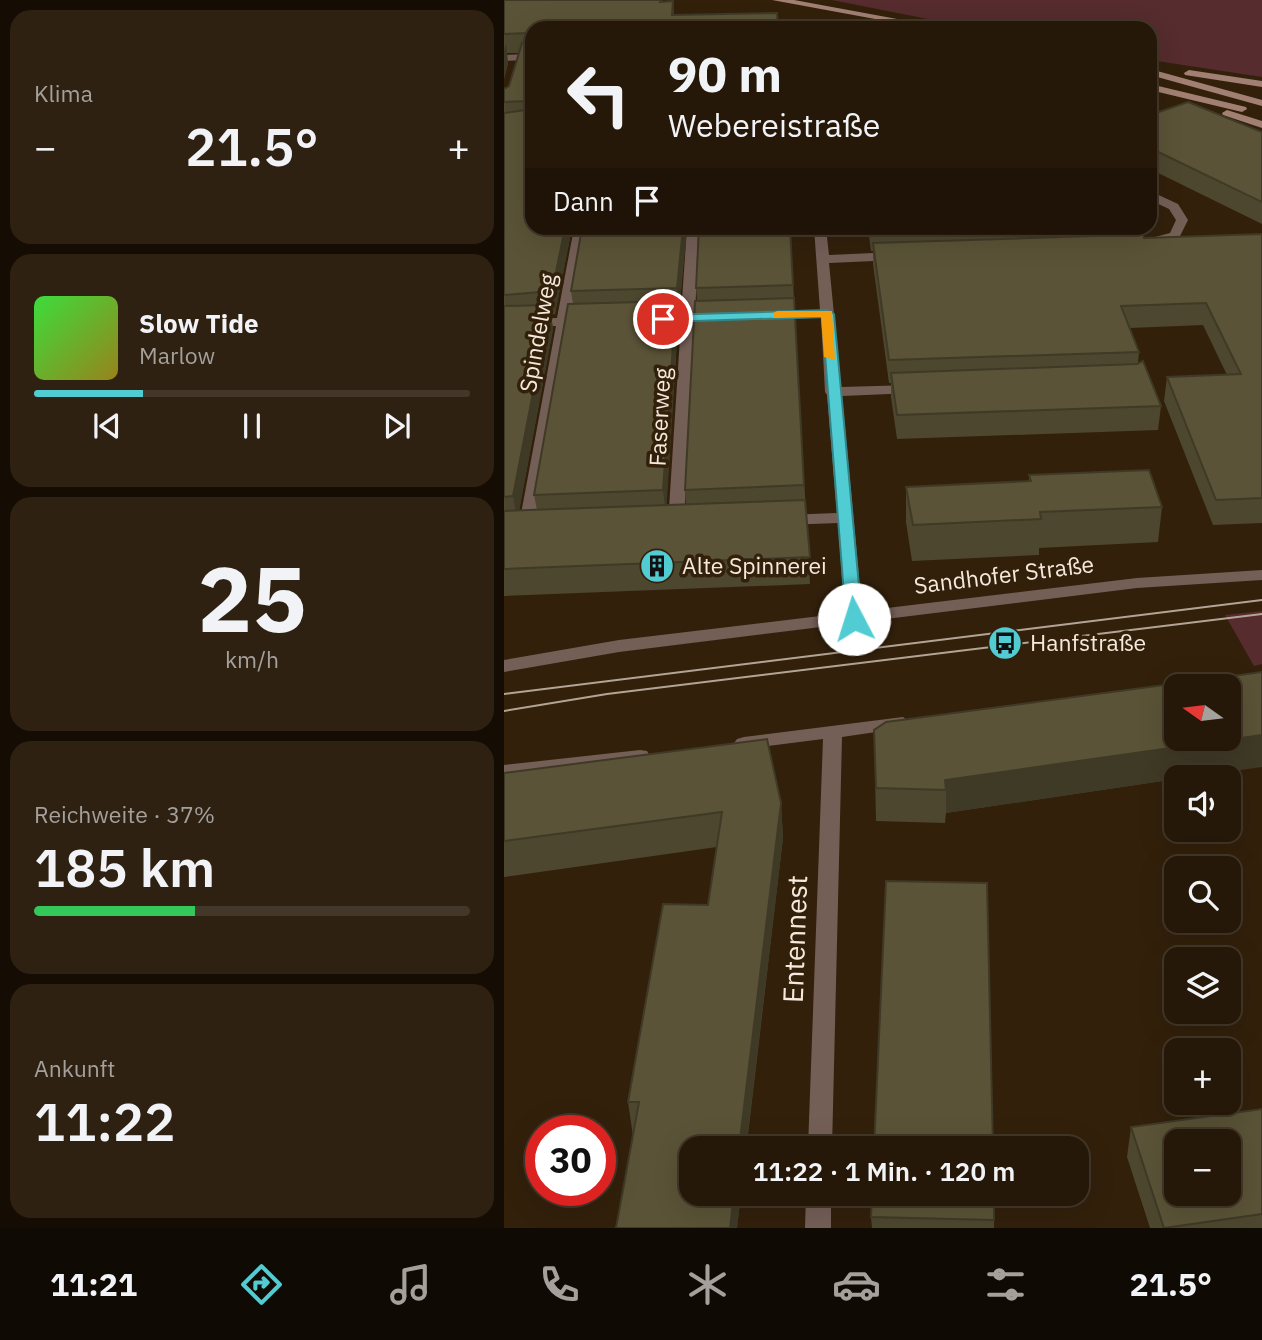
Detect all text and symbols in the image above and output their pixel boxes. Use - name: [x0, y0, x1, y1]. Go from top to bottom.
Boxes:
- text: 90 m: [668, 42, 782, 105]
- icon: left: [553, 49, 644, 140]
- text: Klima: [34, 78, 93, 108]
- text: Webereistraße: [668, 104, 880, 146]
- text: 21.5°: [185, 113, 319, 180]
- text: −: [34, 122, 57, 171]
- text: +: [447, 122, 470, 171]
- icon: arrive: [628, 182, 666, 220]
- text: Dann: [553, 184, 614, 218]
- street label: Spindelweg: [512, 271, 562, 394]
- pin: [633, 289, 693, 349]
- icon: arrive: [644, 300, 682, 338]
- text: Slow Tide: [139, 306, 259, 340]
- text: Marlow: [139, 340, 215, 370]
- street label: Faserweg: [641, 367, 677, 467]
- icon: previous: [88, 407, 126, 445]
- icon: pause: [233, 407, 271, 445]
- icon: next: [378, 407, 416, 445]
- text: 25: [197, 539, 307, 657]
- building icon: Alte Spinnerei: [638, 547, 676, 585]
- street label: Sandhofer Straße: [912, 548, 1096, 600]
- place label: Alte Spinnerei: [682, 550, 827, 580]
- position arrow: [817, 582, 891, 656]
- bus stop icon: Hanfstraße: [986, 624, 1024, 662]
- place label: Hanfstraße: [1030, 627, 1146, 657]
- text: km/h: [225, 644, 279, 674]
- north arrow: [1164, 674, 1241, 751]
- map controls: [1164, 674, 1241, 1206]
- button: sound: [1164, 765, 1241, 842]
- text: Reichweite · 37%: [34, 799, 215, 829]
- text: 185 km: [34, 834, 215, 901]
- button: search: [1164, 856, 1241, 933]
- street label: Entennest: [774, 874, 815, 1003]
- button: layers: [1164, 947, 1241, 1024]
- button: +: [1164, 1038, 1241, 1115]
- text: Ankunft: [34, 1053, 115, 1083]
- text: 11:22: [34, 1088, 175, 1155]
- speed limit sign: 30: [525, 1115, 616, 1206]
- button: −: [1164, 1129, 1241, 1206]
- text: 11:22 · 1 Min. · 120 m: [753, 1154, 1015, 1188]
- icon: directions: [237, 1260, 286, 1309]
- icon: music: [386, 1260, 435, 1309]
- icon: phone: [535, 1260, 584, 1309]
- icon: climate: [683, 1260, 732, 1309]
- icon: car: [832, 1260, 881, 1309]
- icon: filters: [981, 1260, 1030, 1309]
- text: 11:21: [50, 1263, 137, 1305]
- text: 21.5°: [1130, 1263, 1212, 1305]

